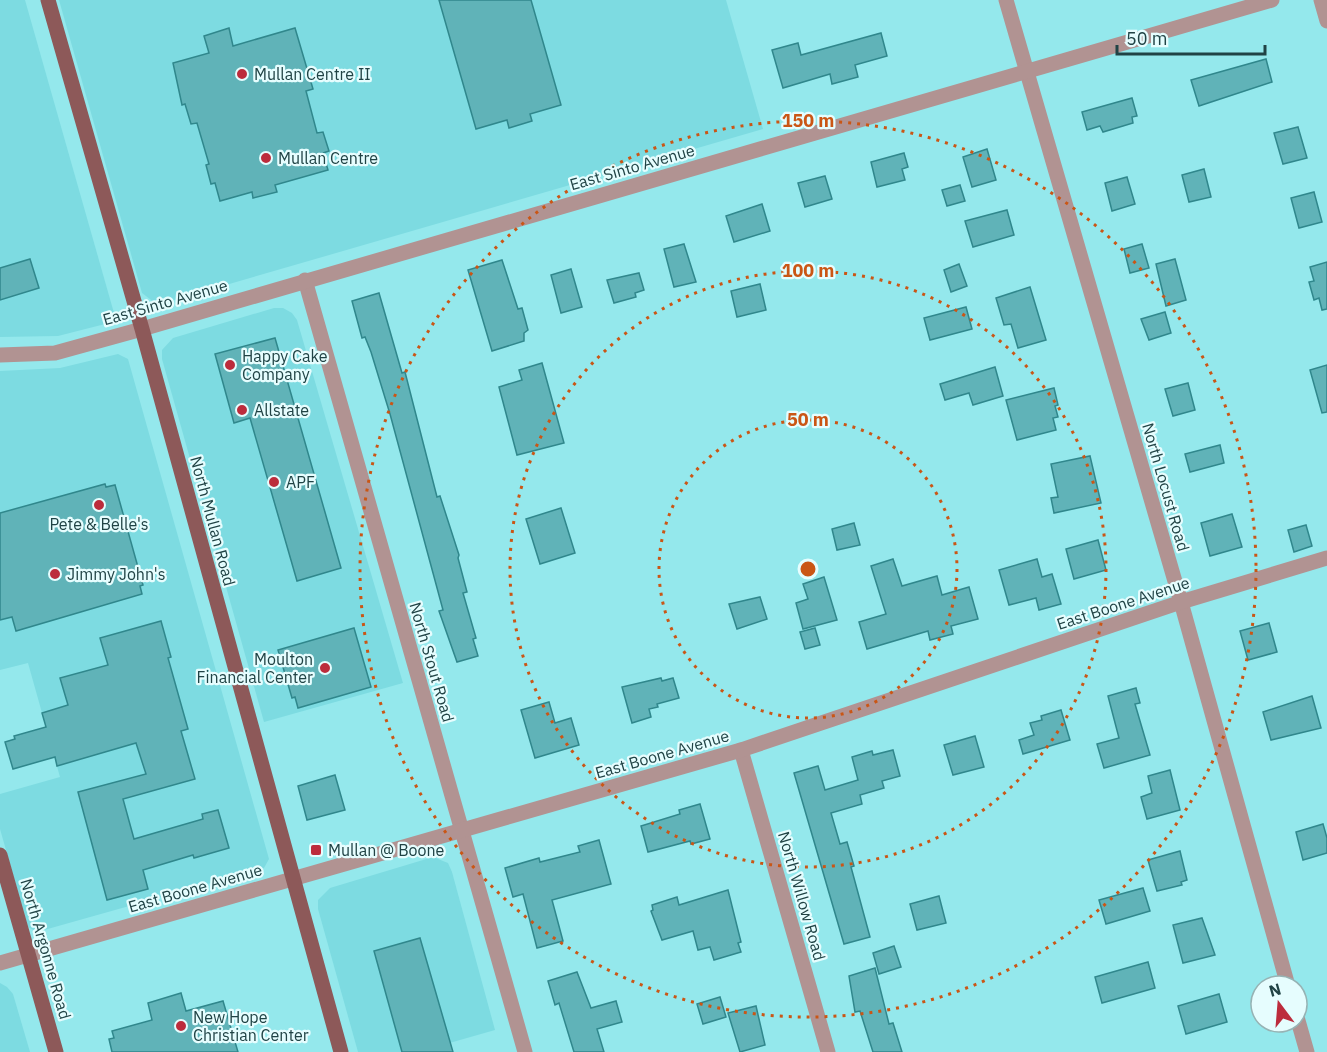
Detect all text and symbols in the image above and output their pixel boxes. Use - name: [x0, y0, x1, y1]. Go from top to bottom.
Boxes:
- scale bar: [1117, 18, 1266, 56]
- text: 50 m: [1126, 27, 1168, 50]
- place label: Mullan Centre II: [254, 64, 371, 84]
- marker: Mullan Centre II: [235, 67, 249, 81]
- text: 150 m: [782, 109, 834, 132]
- street label: East Sinto Avenue: [567, 140, 697, 194]
- place label: Mullan Centre: [278, 148, 378, 168]
- marker: Mullan Centre: [259, 151, 273, 165]
- text: 100 m: [782, 259, 834, 282]
- street label: East Sinto Avenue: [100, 275, 230, 329]
- place label: Happy Cake Company: [242, 346, 328, 384]
- marker: Happy Cake Company: [223, 358, 237, 372]
- place label: Allstate: [254, 400, 309, 420]
- marker: Allstate: [235, 403, 249, 417]
- text: 50 m: [787, 408, 829, 431]
- street label: North Locust Road: [1138, 421, 1194, 553]
- street label: North Mullan Road: [186, 454, 240, 588]
- place label: APF: [286, 472, 315, 492]
- marker: APF: [267, 475, 281, 489]
- marker: Pete & Belle's: [92, 498, 106, 512]
- place label: Pete & Belle's: [49, 514, 149, 534]
- centre of rings: [798, 559, 818, 579]
- place label: Jimmy John's: [67, 564, 165, 584]
- marker: Jimmy John's: [48, 567, 62, 581]
- street label: East Boone Avenue: [1054, 572, 1192, 634]
- street label: North Stout Road: [405, 600, 459, 724]
- place label: Moulton Financial Center: [197, 649, 313, 687]
- marker: Moulton Financial Center: [318, 661, 332, 675]
- street label: East Boone Avenue: [593, 725, 731, 783]
- street label: North Willow Road: [774, 829, 830, 963]
- place label: Mullan @ Boone: [328, 840, 445, 860]
- marker: Mullan @ Boone: [309, 843, 323, 857]
- street label: East Boone Avenue: [126, 859, 264, 917]
- street label: North Argonne Road: [16, 876, 76, 1022]
- north arrow: [1249, 974, 1309, 1034]
- text: N: [1267, 978, 1283, 1001]
- place label: New Hope Christian Center: [193, 1007, 309, 1045]
- marker: New Hope Christian Center: [174, 1019, 188, 1033]

